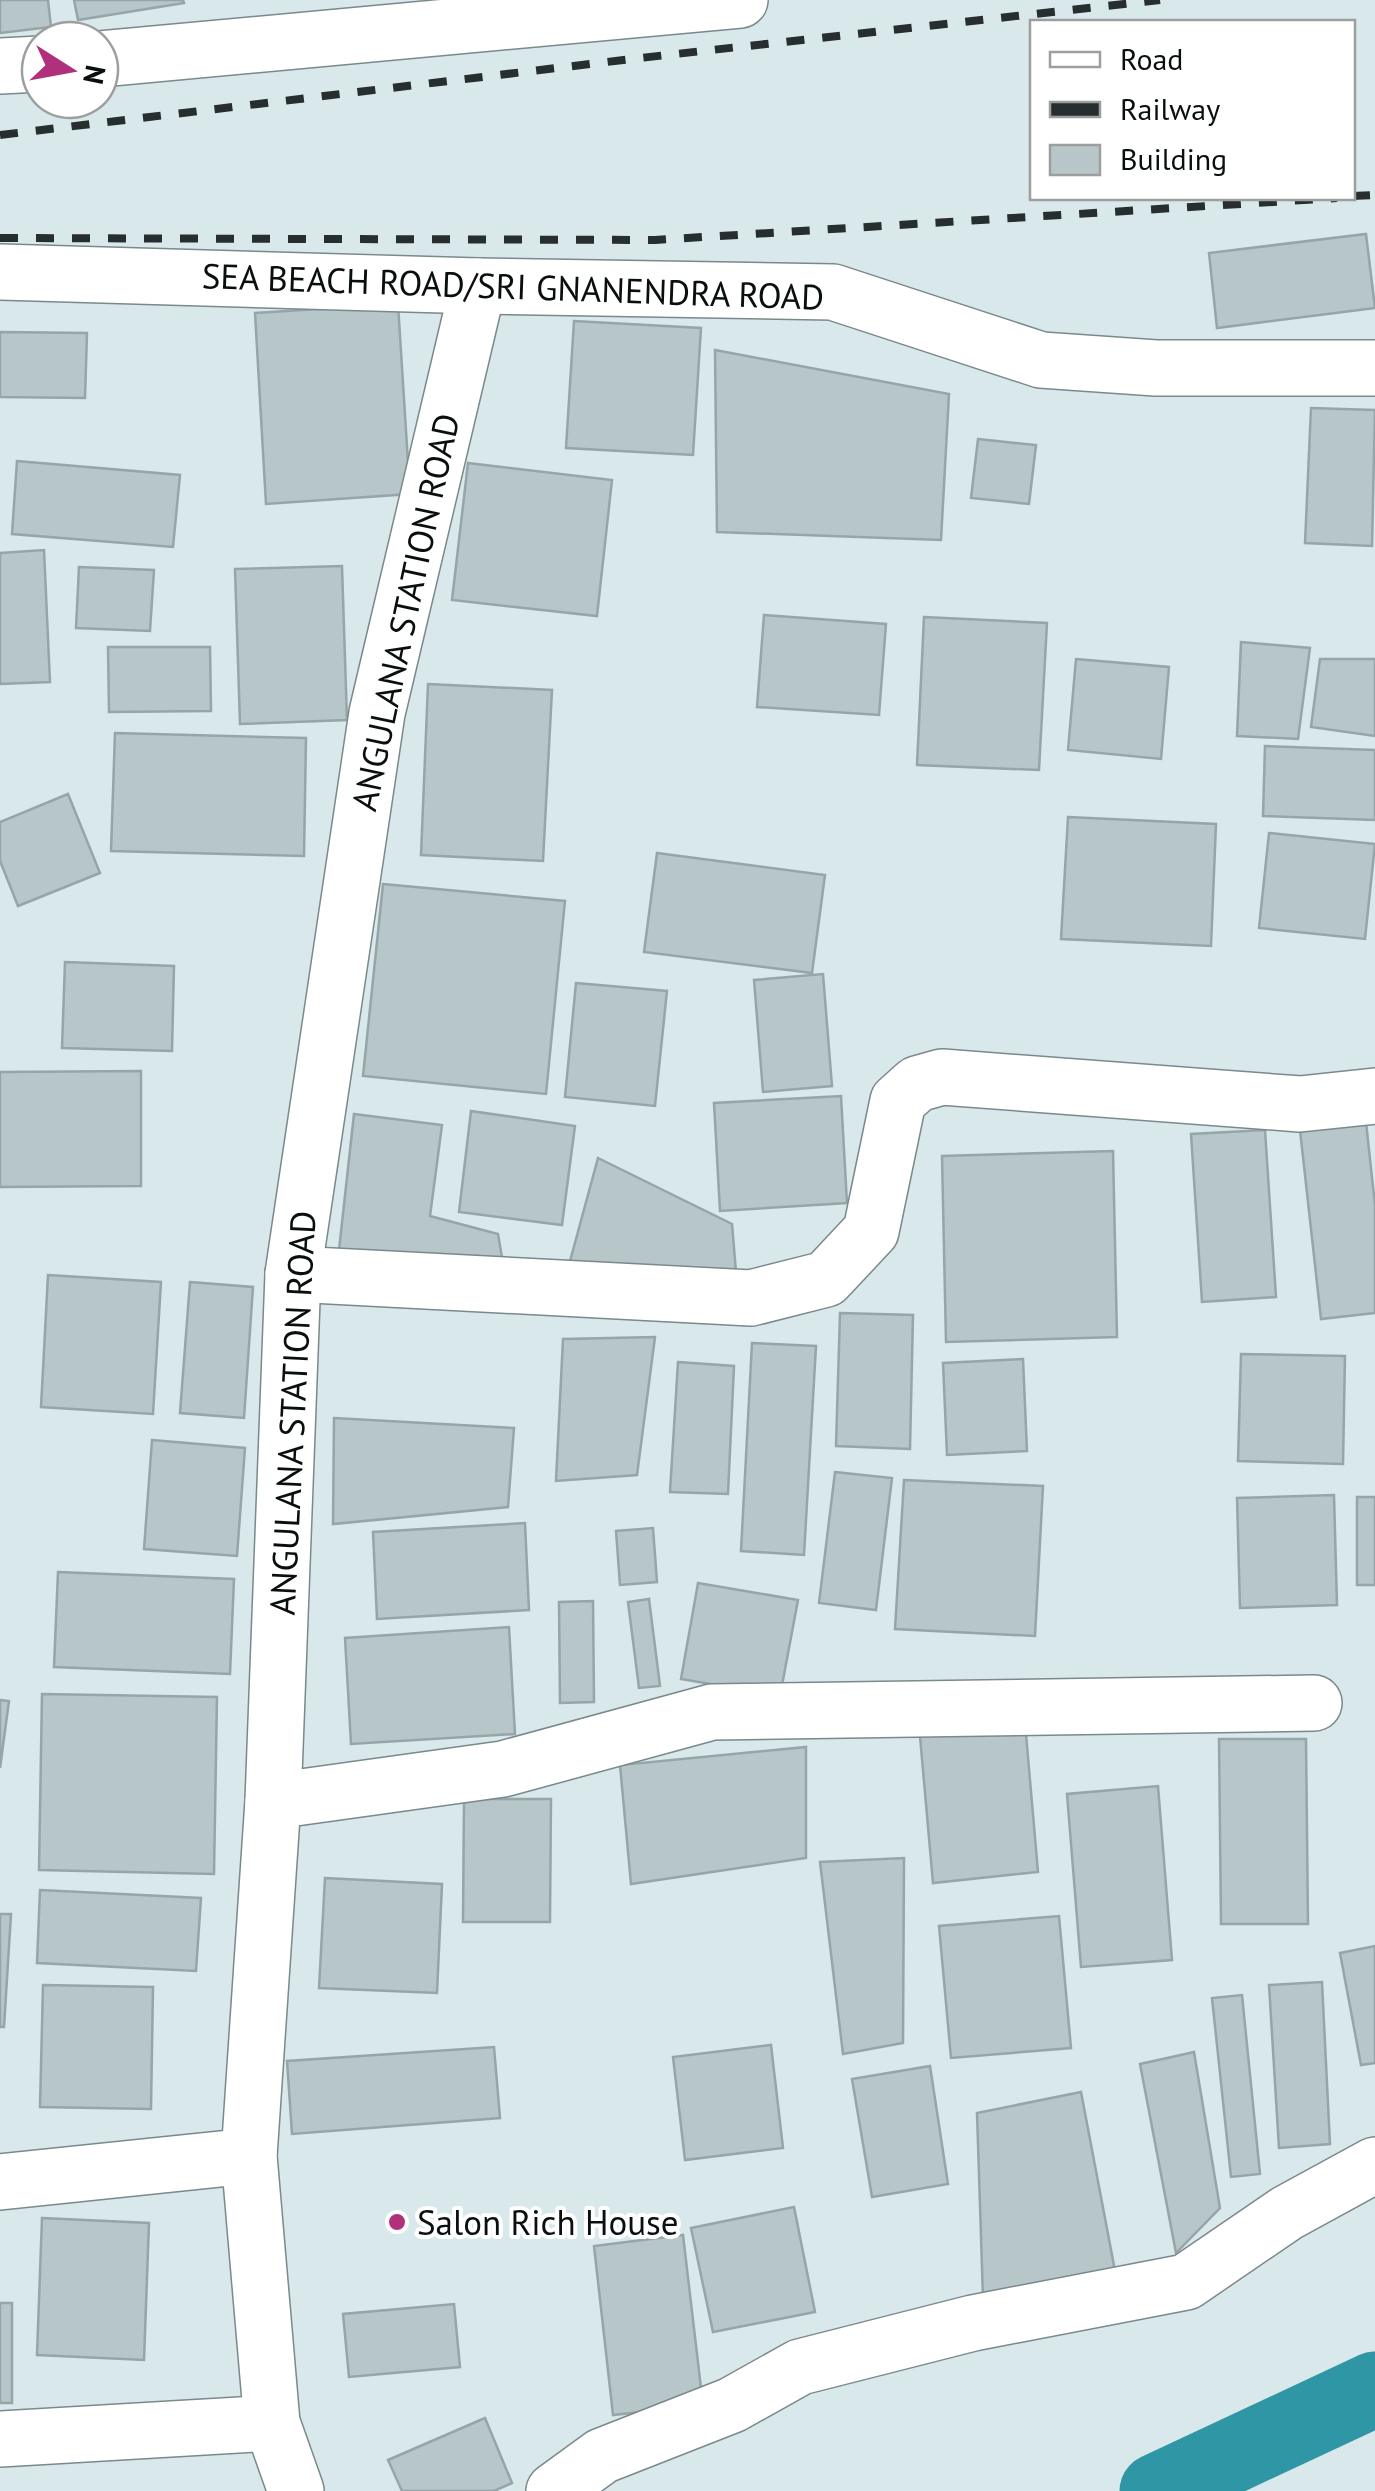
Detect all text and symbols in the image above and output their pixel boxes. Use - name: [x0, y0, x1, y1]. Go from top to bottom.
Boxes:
- north arrow: [20, 20, 120, 120]
- legend: [1030, 20, 1355, 200]
- text: Road: [1120, 39, 1184, 78]
- text: N: [75, 62, 115, 87]
- text: Railway: [1120, 89, 1220, 128]
- text: Building: [1120, 139, 1227, 178]
- street label: SEA BEACH ROAD/SRI GNANENDRA ROAD: [201, 252, 825, 320]
- street label: ANGULANA STATION ROAD: [340, 409, 470, 815]
- street label: ANGULANA STATION ROAD: [258, 1210, 326, 1616]
- place label: Salon Rich House: [417, 2199, 679, 2245]
- marker: Salon Rich House: [386, 2211, 408, 2233]

